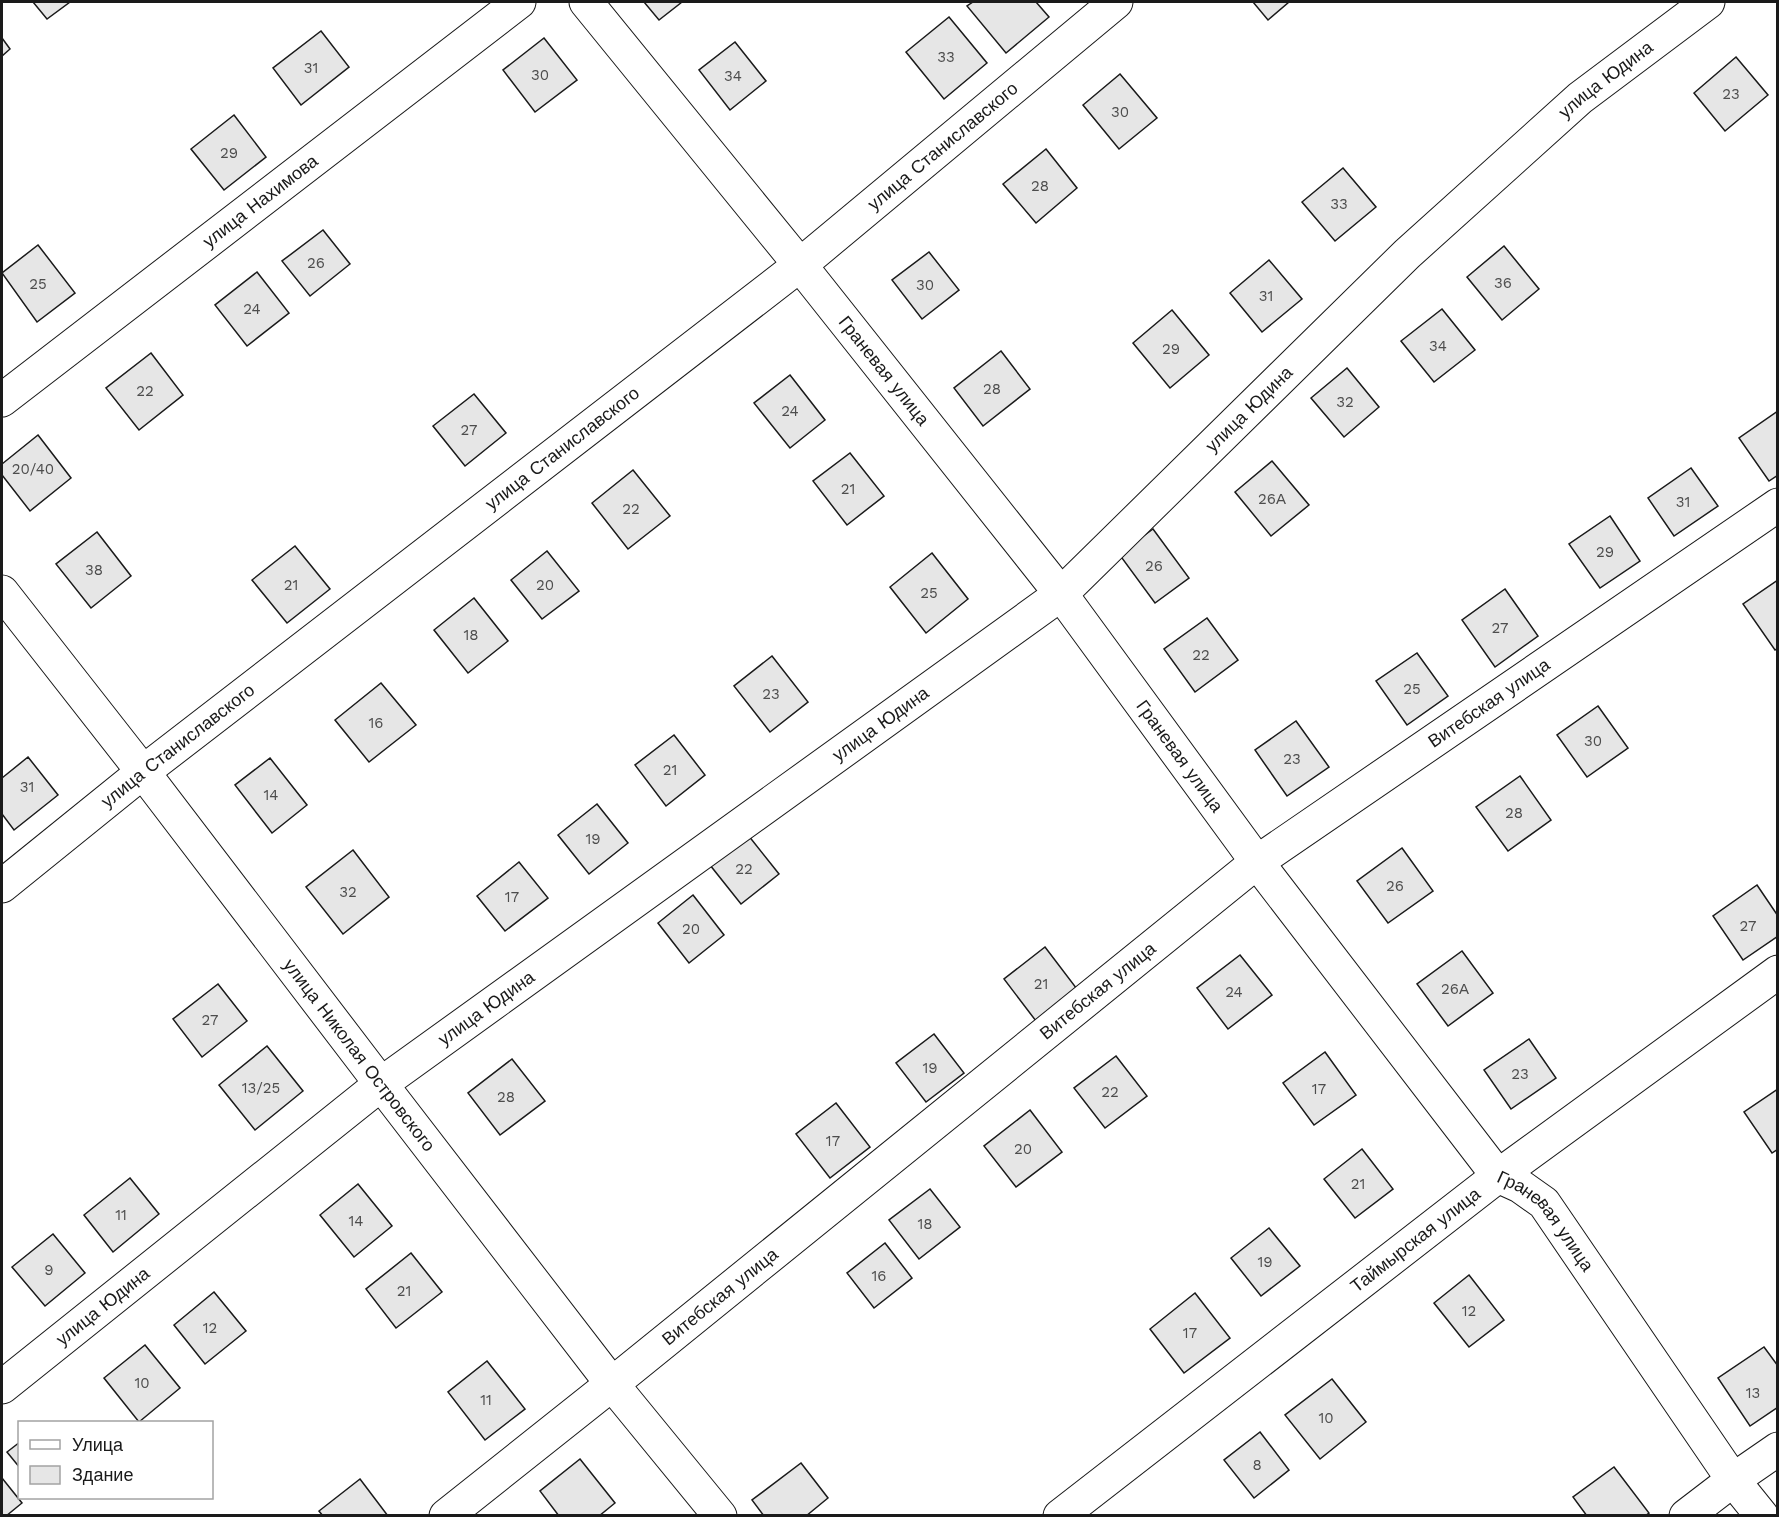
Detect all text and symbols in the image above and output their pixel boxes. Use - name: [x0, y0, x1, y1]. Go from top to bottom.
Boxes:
- street label: улица Юдина: [1554, 36, 1657, 122]
- house number: 33: [937, 48, 955, 66]
- house number: 31: [304, 59, 318, 77]
- house number: 30: [531, 66, 549, 84]
- house number: 34: [724, 67, 742, 85]
- street label: улица Станиславского: [863, 77, 1022, 214]
- house number: 23: [1722, 85, 1740, 103]
- house number: 30: [1111, 103, 1129, 121]
- house number: 29: [220, 144, 238, 162]
- street label: улица Нахимова: [198, 149, 322, 252]
- house number: 28: [1031, 177, 1049, 195]
- house number: 33: [1330, 195, 1348, 213]
- house number: 26: [307, 254, 325, 272]
- house number: 36: [1494, 274, 1512, 292]
- house number: 25: [29, 275, 47, 293]
- house number: 30: [916, 276, 934, 294]
- house number: 31: [1259, 287, 1273, 305]
- house number: 24: [243, 300, 261, 318]
- street label: Граневая улица: [835, 312, 935, 430]
- house number: 34: [1429, 337, 1447, 355]
- house number: 29: [1162, 340, 1180, 358]
- street label: улица Юдина: [1201, 361, 1297, 456]
- house number: 28: [983, 380, 1001, 398]
- house number: 22: [136, 382, 154, 400]
- street label: улица Станиславского: [481, 382, 643, 514]
- house number: 32: [1336, 393, 1354, 411]
- house number: 24: [781, 402, 799, 420]
- house number: 27: [461, 421, 477, 439]
- house number: 20/40: [12, 460, 54, 478]
- house number: 21: [841, 480, 855, 498]
- house number: 26А: [1258, 490, 1286, 508]
- house number: 31: [1676, 493, 1690, 511]
- house number: 22: [622, 500, 640, 518]
- house number: 29: [1596, 543, 1614, 561]
- house number: 26: [1145, 557, 1163, 575]
- house number: 38: [85, 561, 103, 579]
- house number: 21: [284, 576, 298, 594]
- house number: 20: [536, 576, 554, 594]
- house number: 25: [920, 584, 938, 602]
- house number: 27: [1492, 619, 1508, 637]
- house number: 18: [463, 626, 479, 644]
- house number: 22: [1192, 646, 1210, 664]
- street label: Витебская улица: [1424, 653, 1554, 752]
- street label: улица Станиславского: [97, 679, 258, 812]
- house number: 25: [1403, 680, 1421, 698]
- street label: улица Юдина: [828, 681, 933, 765]
- house number: 23: [762, 685, 780, 703]
- street label: Граневая улица: [1132, 696, 1229, 817]
- house number: 16: [369, 714, 383, 732]
- house number: 30: [1584, 732, 1602, 750]
- house number: 23: [1283, 750, 1301, 768]
- house number: 21: [663, 761, 677, 779]
- house number: 31: [20, 778, 34, 796]
- house number: 14: [263, 786, 279, 804]
- house number: 28: [1505, 804, 1523, 822]
- house number: 19: [585, 830, 601, 848]
- house number: 22: [735, 860, 753, 878]
- house number: 26: [1386, 877, 1404, 895]
- house number: 32: [339, 883, 357, 901]
- house number: 17: [505, 888, 519, 906]
- house number: 27: [1740, 917, 1756, 935]
- house number: 20: [682, 920, 700, 938]
- street label: Витебская улица: [1035, 937, 1160, 1044]
- street label: улица Николая Островского: [279, 955, 440, 1155]
- street label: улица Юдина: [434, 965, 539, 1049]
- house number: 21: [1034, 975, 1048, 993]
- house number: 26А: [1441, 980, 1469, 998]
- house number: 24: [1225, 983, 1243, 1001]
- house number: 27: [202, 1011, 218, 1029]
- house number: 19: [922, 1059, 938, 1077]
- house number: 23: [1511, 1065, 1529, 1083]
- house number: 13/25: [242, 1079, 280, 1097]
- house number: 17: [1312, 1080, 1326, 1098]
- house number: 22: [1101, 1083, 1119, 1101]
- house number: 28: [497, 1088, 515, 1106]
- house number: 17: [826, 1132, 840, 1150]
- house number: 20: [1014, 1140, 1032, 1158]
- street label: Граневая улица: [1494, 1166, 1599, 1276]
- house number: 21: [1351, 1175, 1365, 1193]
- street label: Таймырская улица: [1346, 1182, 1485, 1296]
- house number: 11: [115, 1206, 127, 1224]
- house number: 14: [348, 1212, 364, 1230]
- house number: 18: [917, 1215, 933, 1233]
- street label: Витебская улица: [658, 1243, 783, 1349]
- house number: 19: [1257, 1253, 1273, 1271]
- house number: 9: [44, 1261, 54, 1279]
- street label: улица Юдина: [52, 1262, 154, 1350]
- house number: 16: [872, 1267, 886, 1285]
- house number: 21: [397, 1282, 411, 1300]
- house number: 12: [1462, 1302, 1476, 1320]
- house number: 12: [203, 1319, 217, 1337]
- house number: 17: [1183, 1324, 1197, 1342]
- house number: 10: [134, 1374, 150, 1392]
- house number: 13: [1746, 1384, 1760, 1402]
- house number: 11: [480, 1391, 492, 1409]
- house number: 10: [1318, 1409, 1334, 1427]
- legend: [18, 1421, 213, 1499]
- text: Улица: [72, 1434, 124, 1455]
- house number: 8: [1252, 1456, 1262, 1474]
- text: Здание: [72, 1464, 133, 1485]

